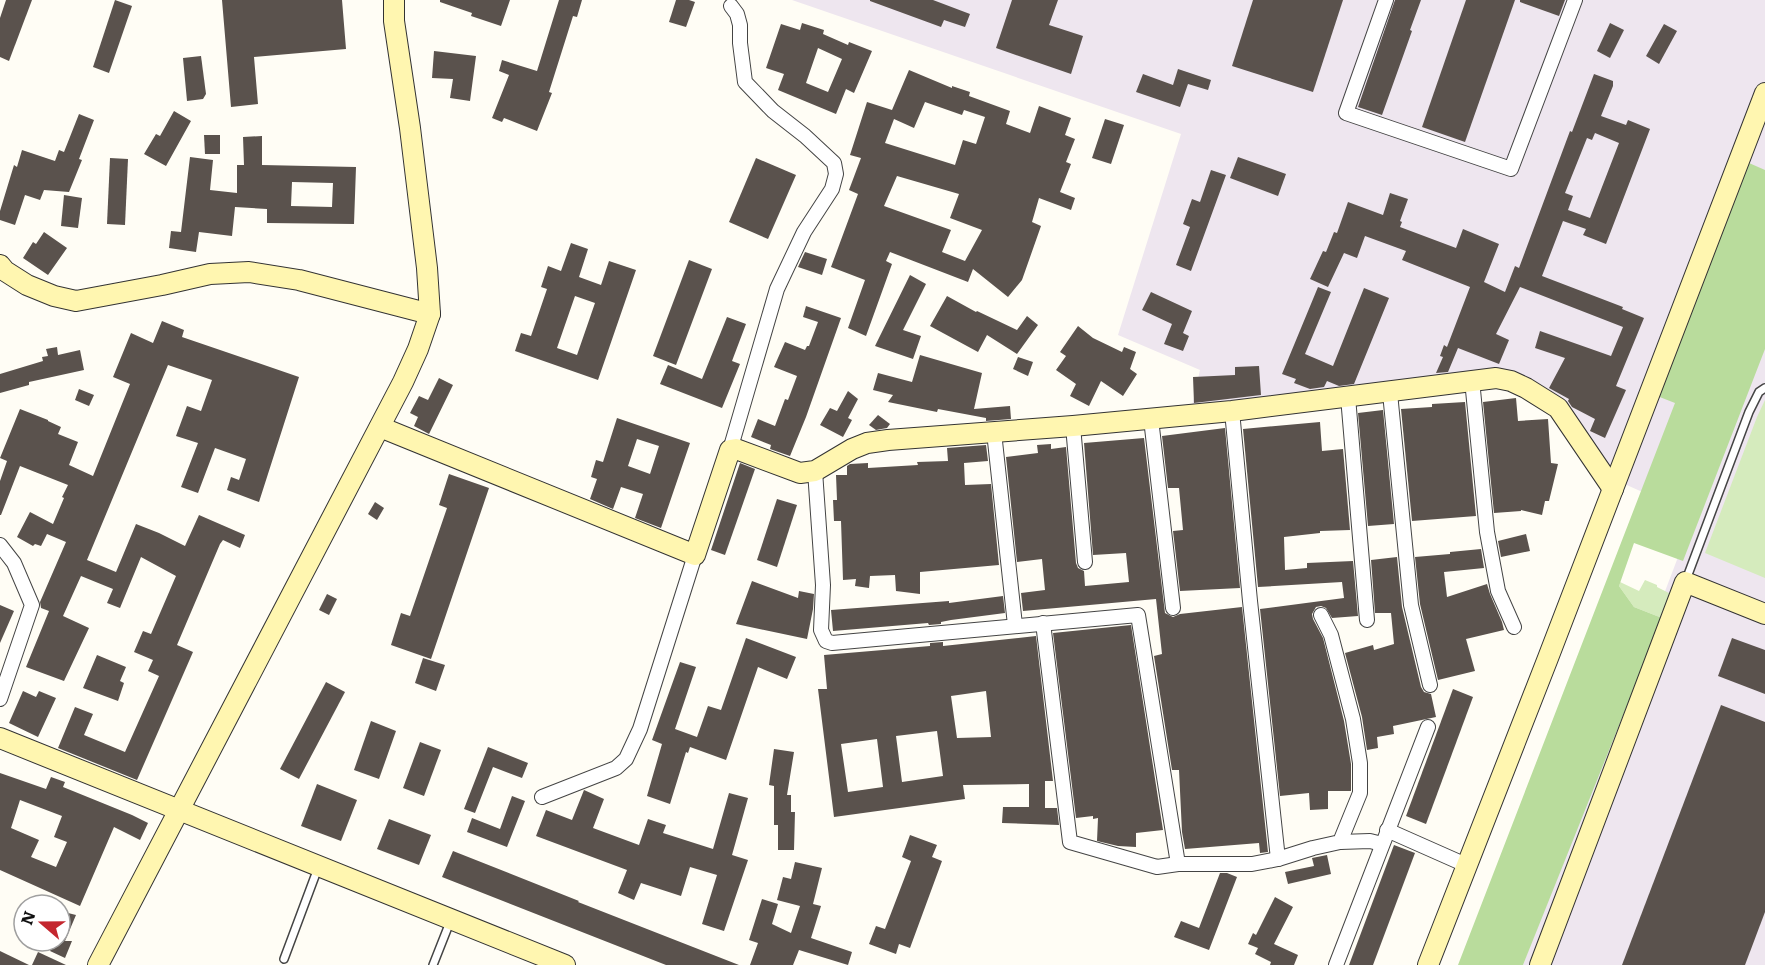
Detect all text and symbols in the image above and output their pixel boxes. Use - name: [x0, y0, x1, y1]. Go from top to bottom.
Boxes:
- north arrow: [12, 893, 72, 953]
- text: N: [13, 907, 41, 928]

